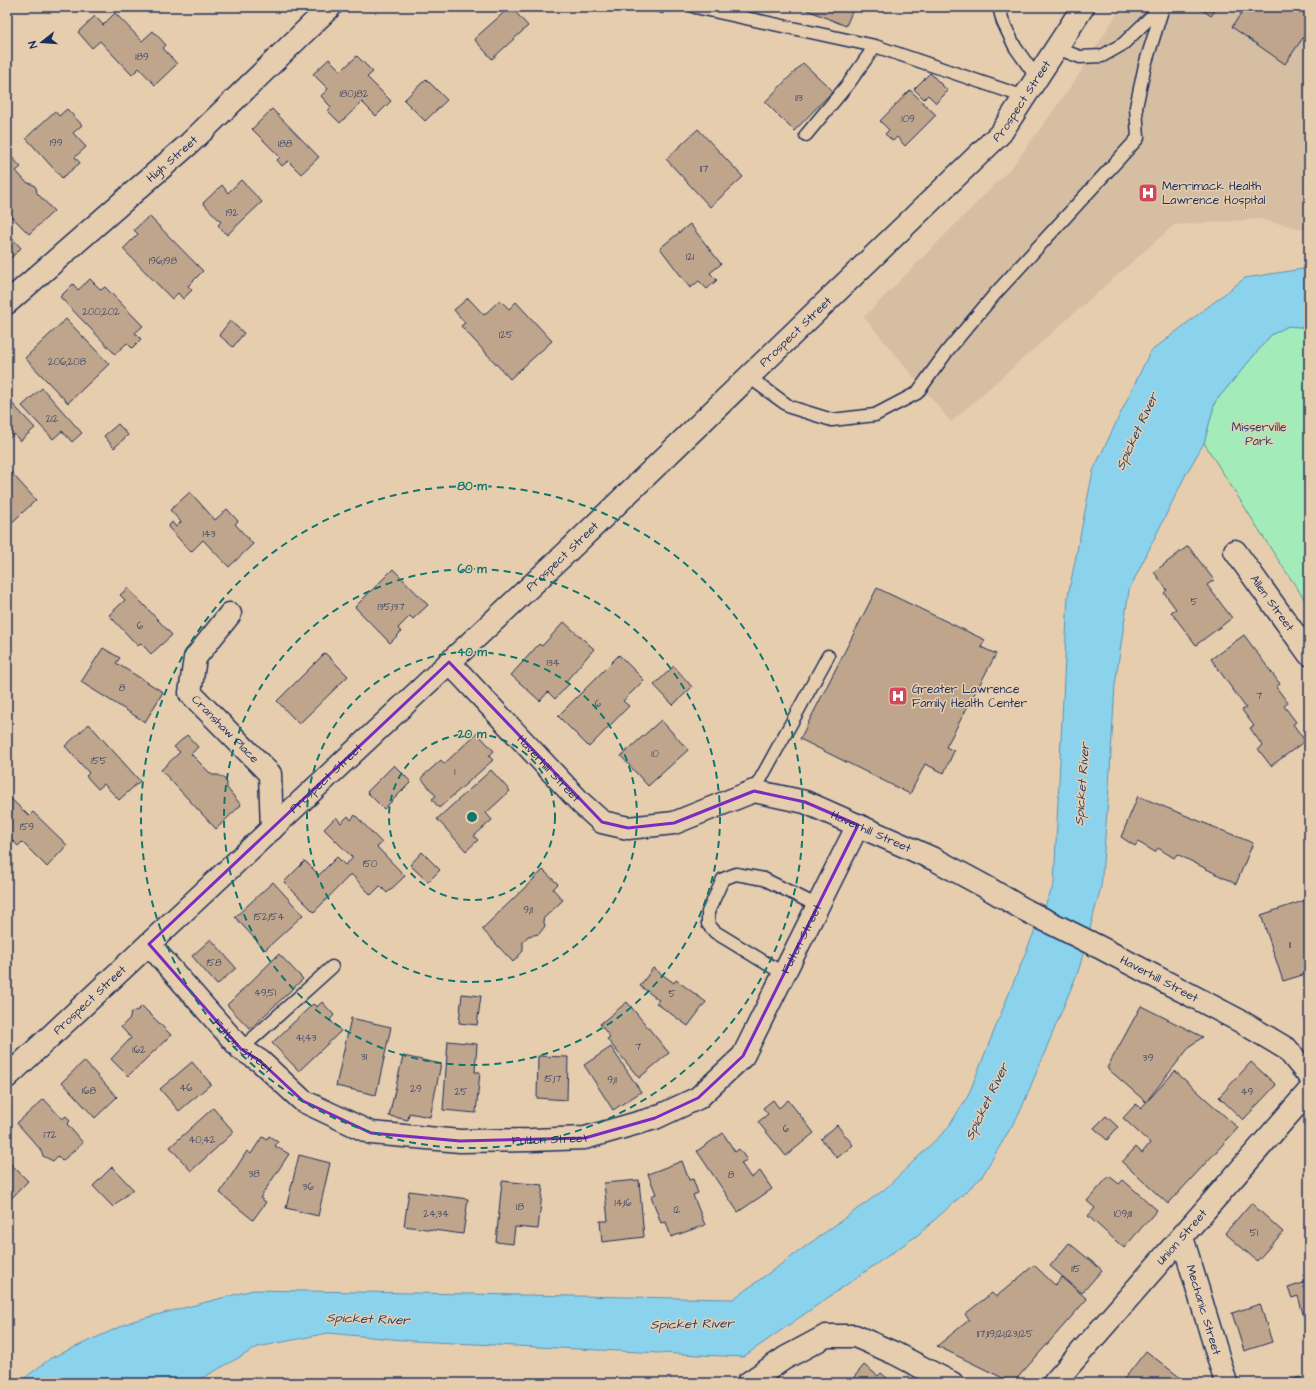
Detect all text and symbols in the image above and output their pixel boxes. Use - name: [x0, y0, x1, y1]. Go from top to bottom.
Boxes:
- north arrow: [22, 22, 62, 62]
- text: N: [25, 39, 41, 50]
- house number: 189: [135, 50, 149, 64]
- street label: Prospect Street: [989, 57, 1055, 146]
- house number: 180;182: [340, 87, 369, 101]
- house number: 113: [795, 91, 803, 105]
- house number: 109: [901, 112, 915, 126]
- street label: High Street: [143, 132, 202, 186]
- house number: 199: [50, 136, 63, 150]
- house number: 188: [278, 137, 293, 151]
- house number: 117: [700, 162, 708, 176]
- place label: Merrimack Health Lawrence Hospital: [1162, 178, 1266, 209]
- hospital icon: Merrimack Health Lawrence Hospital: [1137, 182, 1159, 204]
- house number: 192: [226, 206, 239, 220]
- house number: 121: [686, 250, 695, 264]
- house number: 196;198: [149, 254, 177, 268]
- street label: Prospect Street: [756, 293, 836, 371]
- house number: 200;202: [82, 305, 120, 319]
- house number: 125: [499, 328, 513, 342]
- house number: 206;208: [48, 355, 87, 369]
- water label: Spicket River: [1111, 388, 1163, 473]
- house number: 212: [46, 412, 59, 426]
- park label: Misserville Park: [1231, 419, 1287, 450]
- text: 80 m: [457, 478, 487, 495]
- street label: Prospect Street: [522, 518, 603, 595]
- house number: 143: [202, 527, 216, 541]
- text: 60 m: [457, 561, 487, 578]
- street label: Allen Street: [1246, 572, 1298, 635]
- house number: 5: [1190, 595, 1198, 609]
- house number: 135;137: [377, 600, 405, 614]
- house number: 6: [137, 619, 144, 633]
- text: 40 m: [457, 644, 488, 661]
- house number: 134: [546, 656, 560, 670]
- house number: 8: [119, 681, 126, 695]
- place label: Greater Lawrence Family Health Center: [912, 681, 1028, 713]
- hospital icon: Greater Lawrence Family Health Center: [887, 685, 909, 707]
- house number: 7: [1256, 689, 1262, 703]
- street label: Cranshaw Place: [188, 691, 263, 767]
- house number: 6: [595, 697, 602, 711]
- text: 20 m: [457, 726, 487, 743]
- street label: Haverhill Street: [513, 732, 584, 806]
- street label: Prospect Street: [286, 740, 367, 817]
- water label: Spicket River: [1070, 740, 1094, 826]
- house number: 10: [651, 747, 659, 761]
- house number: 155: [91, 754, 107, 768]
- house number: 1: [454, 765, 456, 779]
- street label: Haverhill Street: [828, 806, 914, 857]
- centre of rings: [465, 810, 479, 824]
- house number: 159: [20, 820, 34, 834]
- house number: 150: [363, 857, 377, 871]
- street label: Fulton Street: [777, 901, 826, 977]
- house number: 9;11: [523, 903, 533, 917]
- house number: 152;154: [254, 910, 284, 924]
- house number: 11: [1289, 938, 1292, 952]
- street label: Haverhill Street: [1117, 952, 1201, 1007]
- house number: 158: [207, 956, 222, 970]
- street label: Prospect Street: [49, 961, 130, 1039]
- house number: 49;51: [254, 986, 277, 1000]
- house number: 5: [668, 987, 676, 1001]
- street label: Fulton Street: [209, 1015, 276, 1078]
- house number: 41;43: [295, 1031, 317, 1045]
- house number: 7: [635, 1040, 641, 1054]
- house number: 162: [132, 1043, 146, 1057]
- house number: 31: [361, 1050, 368, 1064]
- house number: 39: [1143, 1051, 1154, 1065]
- water label: Spicket River: [961, 1058, 1014, 1143]
- house number: 15;17: [544, 1072, 562, 1086]
- house number: 9;11: [607, 1073, 617, 1087]
- house number: 46: [179, 1081, 193, 1095]
- house number: 29: [410, 1082, 422, 1096]
- house number: 168: [82, 1084, 97, 1098]
- house number: 25: [455, 1085, 467, 1099]
- house number: 49: [1241, 1085, 1254, 1099]
- house number: 6: [783, 1122, 790, 1136]
- house number: 172: [43, 1128, 57, 1142]
- street label: Fulton Street: [512, 1130, 590, 1149]
- house number: 40;42: [189, 1133, 216, 1147]
- house number: 38: [248, 1167, 260, 1181]
- house number: 8: [728, 1168, 735, 1182]
- house number: 36: [302, 1180, 314, 1194]
- house number: 14;16: [615, 1196, 632, 1210]
- house number: 18: [516, 1200, 524, 1214]
- house number: 12: [673, 1203, 681, 1217]
- street label: Union Street: [1153, 1205, 1211, 1269]
- house number: 24;34: [423, 1207, 449, 1221]
- house number: 109;111: [1114, 1207, 1133, 1221]
- house number: 51: [1250, 1226, 1259, 1240]
- house number: 115: [1071, 1262, 1081, 1276]
- street label: Mechanic Street: [1182, 1263, 1225, 1357]
- water label: Spicket River: [326, 1309, 412, 1330]
- water label: Spicket River: [650, 1314, 736, 1334]
- house number: 117;119;121;123;125: [977, 1327, 1033, 1341]

